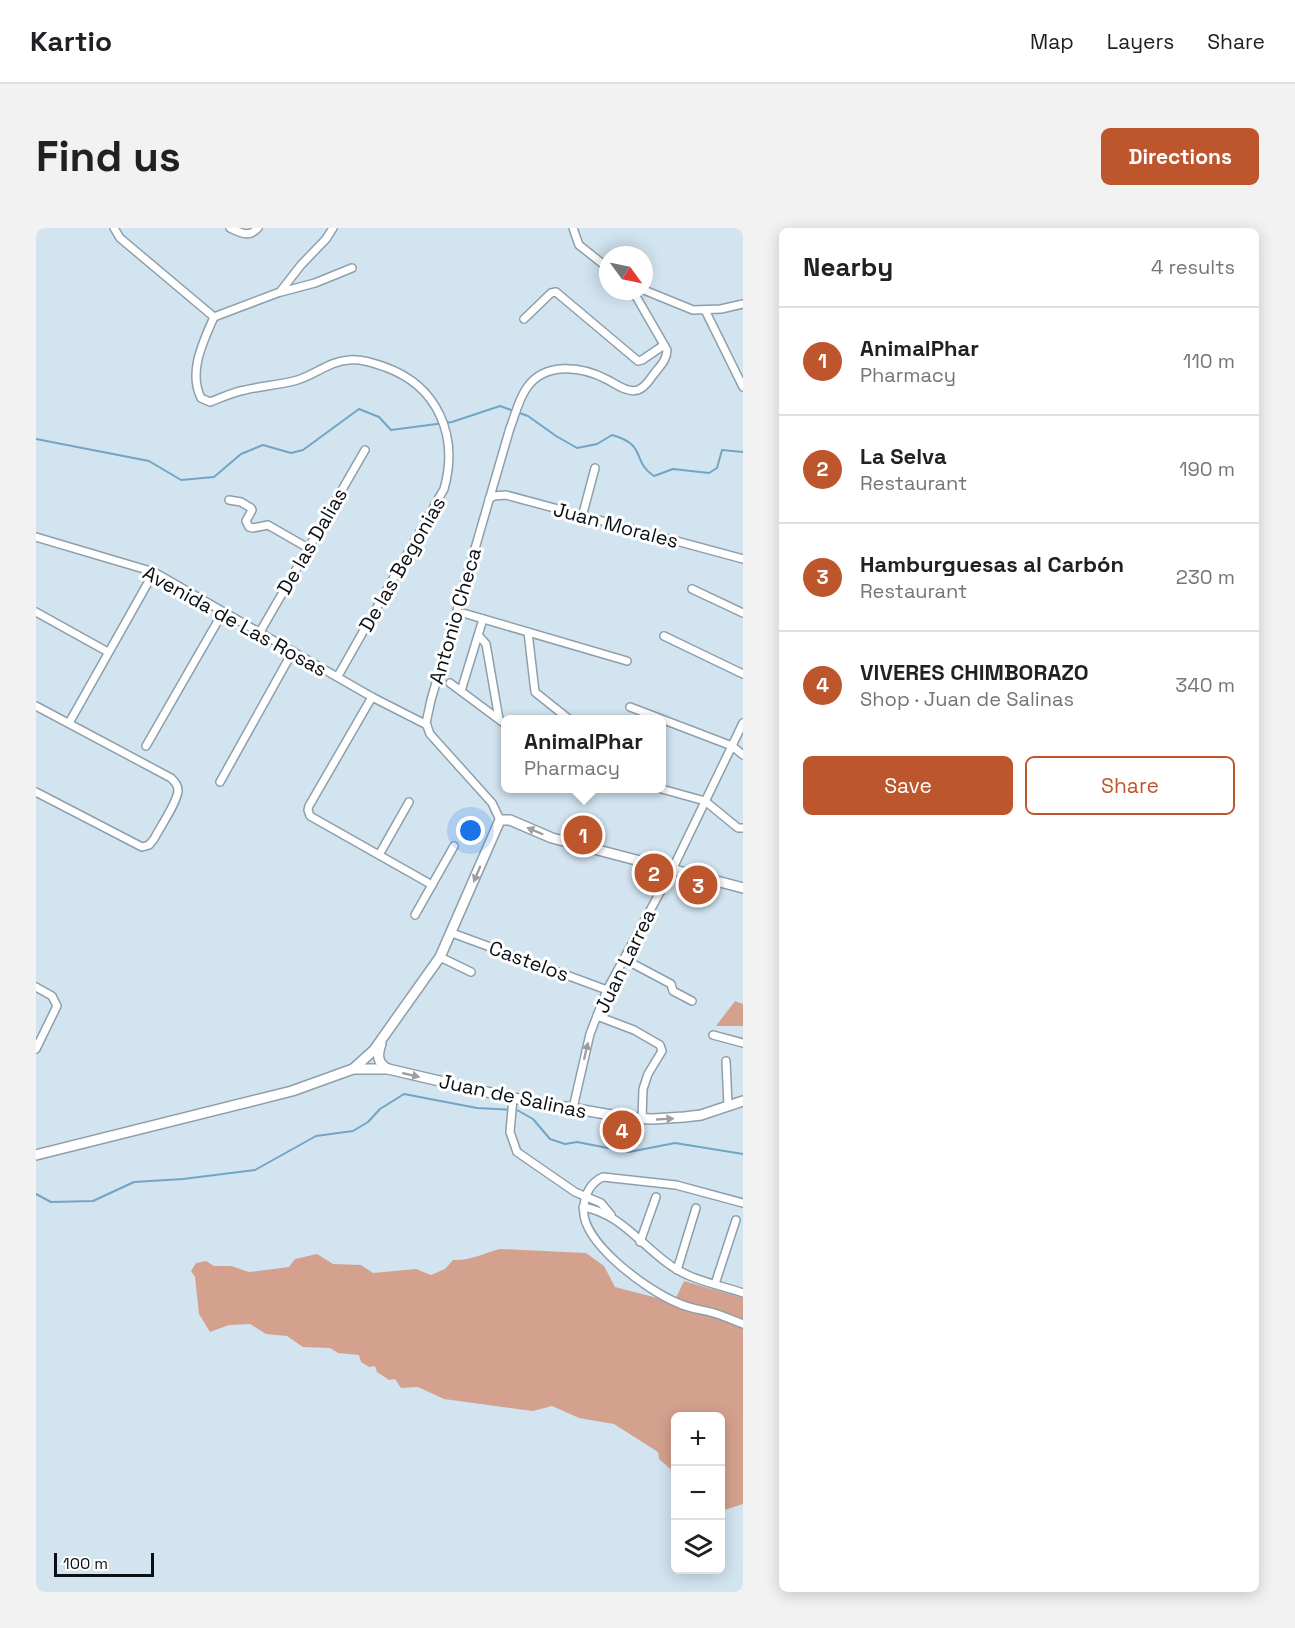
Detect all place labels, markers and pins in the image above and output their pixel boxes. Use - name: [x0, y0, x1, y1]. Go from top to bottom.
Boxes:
- pin: 1: [564, 812, 602, 858]
- pin: 2: [634, 850, 674, 896]
- pin: 3: [678, 862, 718, 908]
- pin: 4: [602, 1108, 642, 1152]

